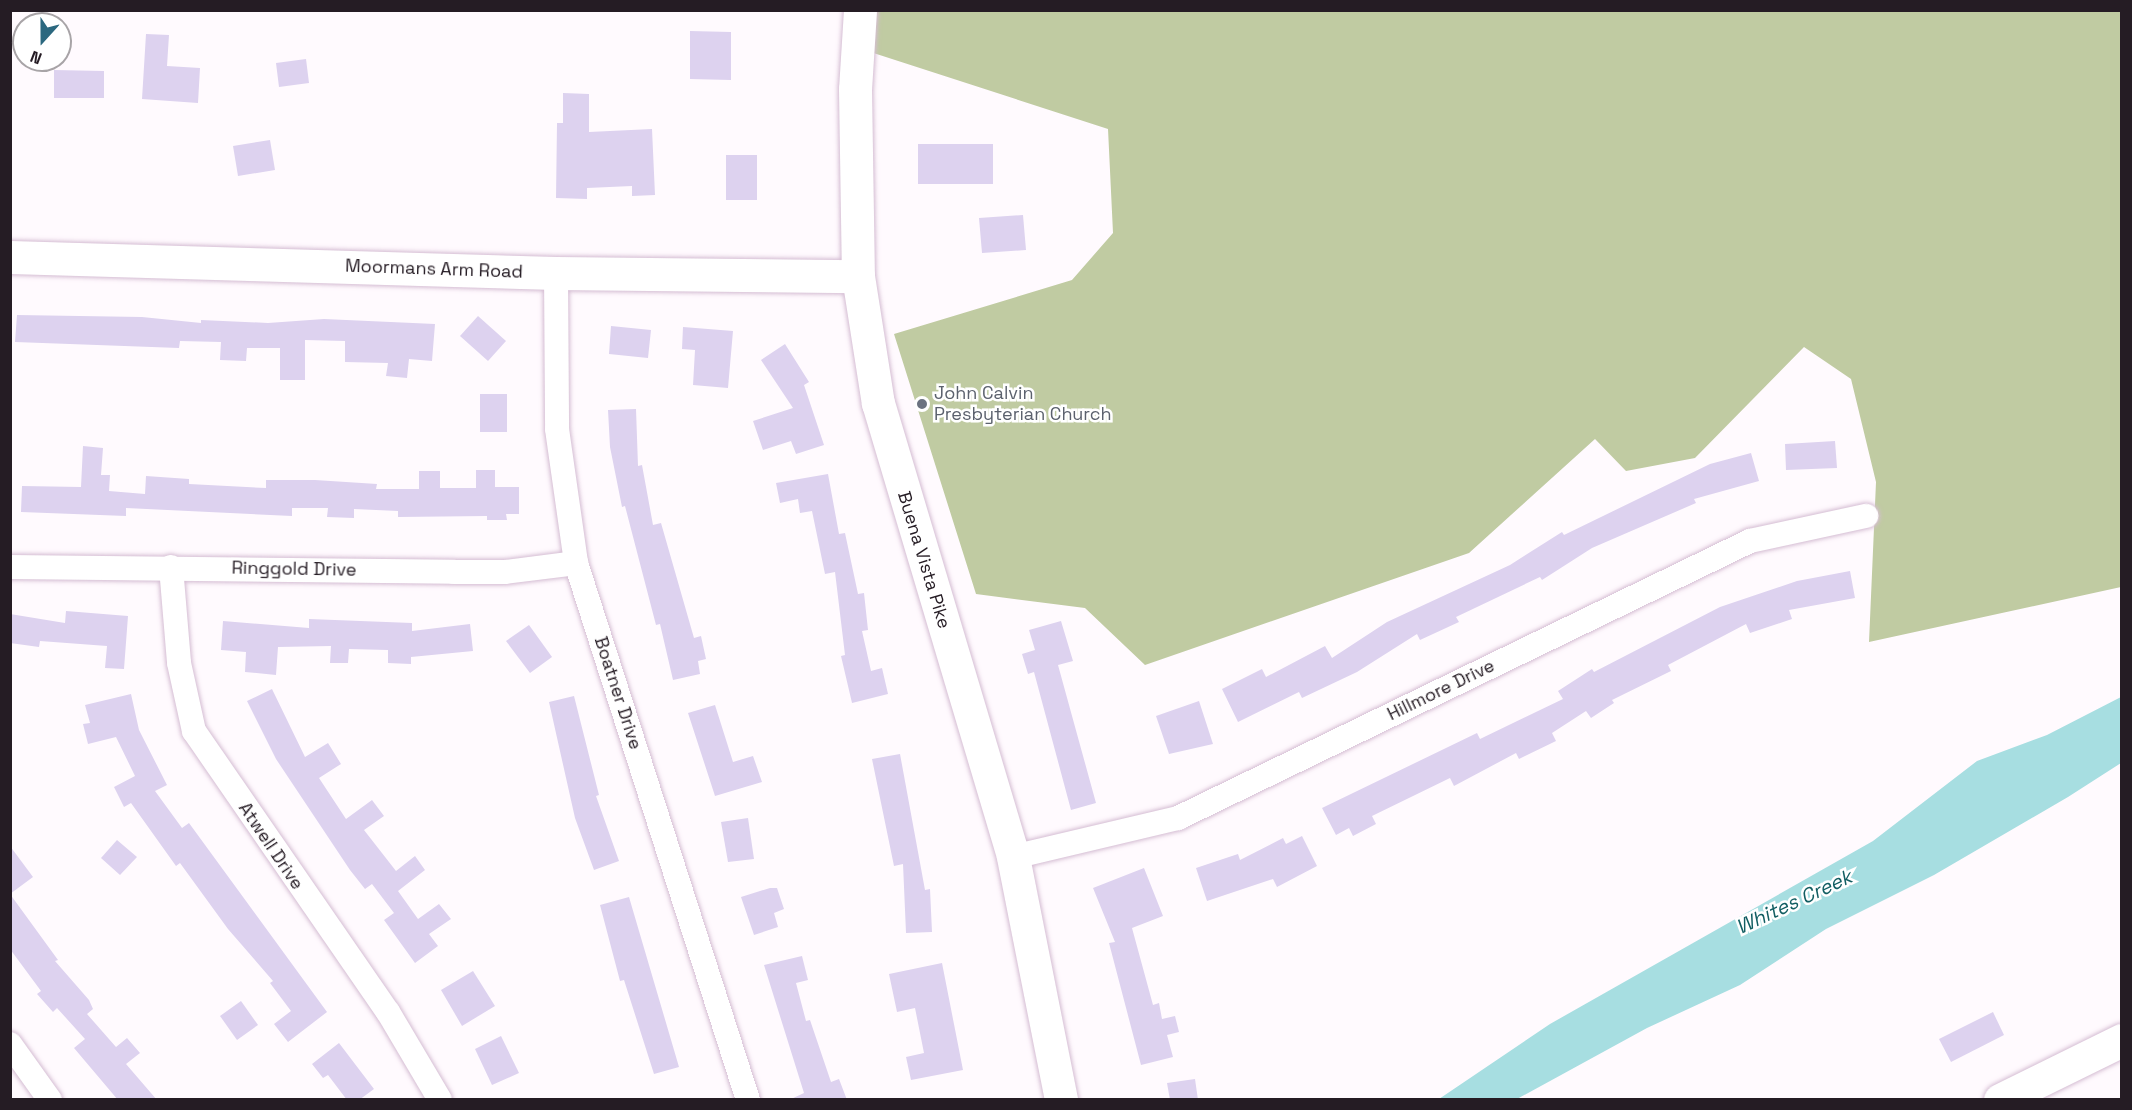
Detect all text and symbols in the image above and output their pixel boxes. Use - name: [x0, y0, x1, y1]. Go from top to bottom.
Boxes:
- north arrow: [12, 12, 72, 72]
- text: N: [27, 46, 45, 69]
- street label: Moormans Arm Road: [345, 255, 523, 283]
- place label: John Calvin Presbyterian Church: [934, 383, 1112, 426]
- marker: John Calvin Presbyterian Church: [915, 397, 929, 411]
- street label: Buena Vista Pike: [893, 489, 955, 631]
- street label: Ringgold Drive: [231, 557, 357, 581]
- street label: Boatner Drive: [590, 634, 646, 752]
- street label: Hillmore Drive: [1384, 655, 1498, 725]
- street label: Atwell Drive: [234, 798, 308, 894]
- water label: Whites Creek: [1732, 865, 1856, 939]

